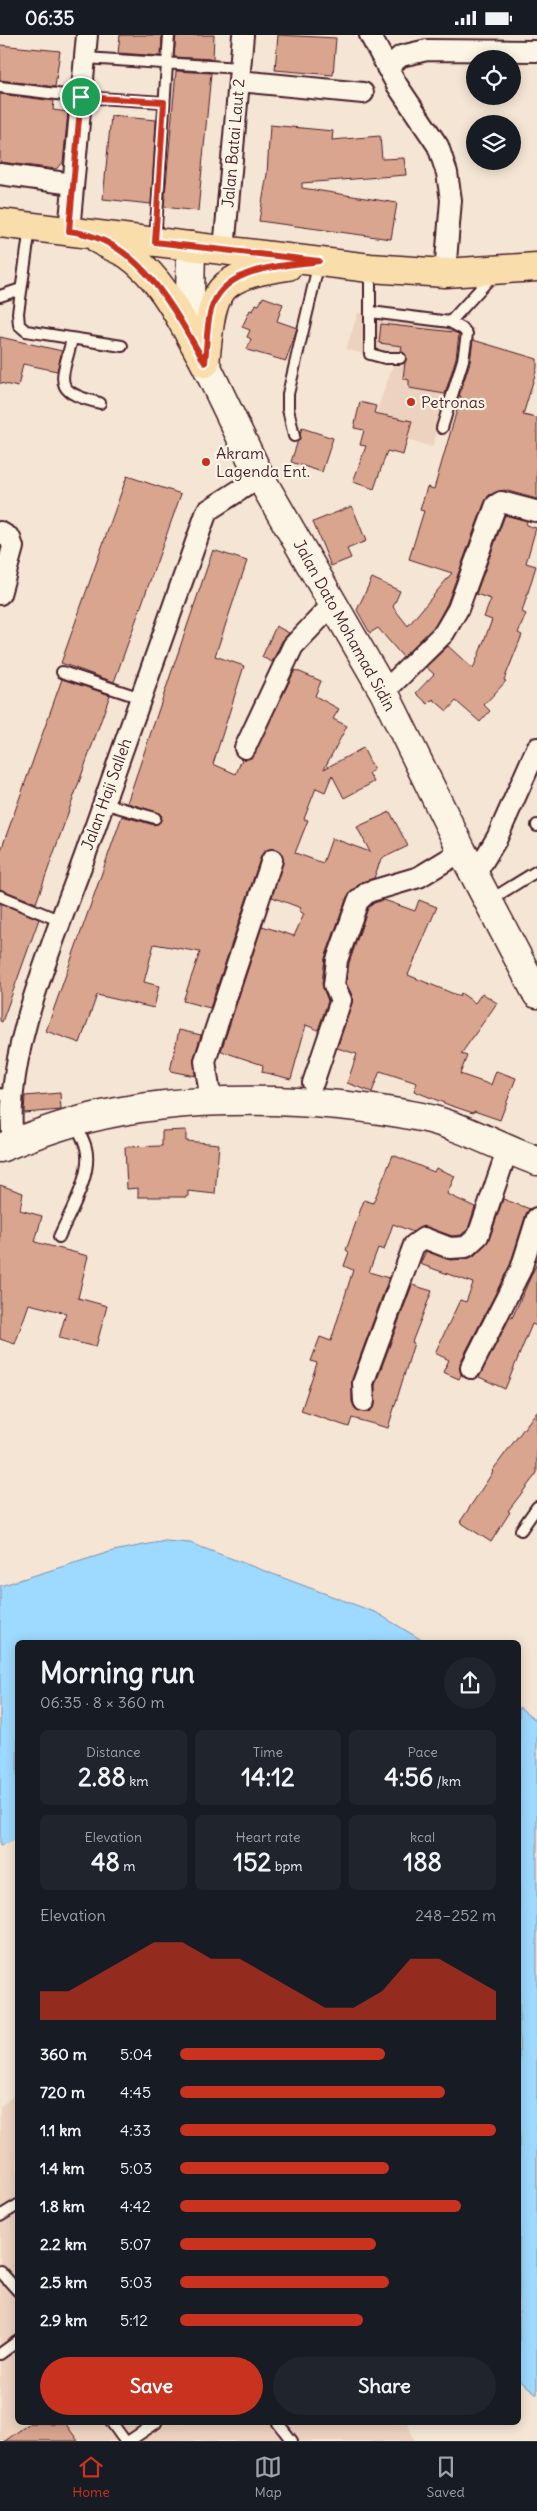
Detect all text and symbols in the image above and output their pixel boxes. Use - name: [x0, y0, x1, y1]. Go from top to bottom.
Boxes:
- text: 06:35: [25, 6, 74, 30]
- map controls: [466, 50, 521, 170]
- button: locate: [466, 50, 521, 105]
- pin: [60, 76, 102, 118]
- street label: Jalan Batai Laut 2: [217, 77, 249, 208]
- icon: arrive: [67, 83, 95, 111]
- button: layers: [466, 115, 521, 170]
- place label: Petronas: [421, 392, 485, 412]
- marker: Petronas: [405, 396, 417, 408]
- place label: Akram Lagenda Ent.: [216, 443, 310, 481]
- marker: Akram Lagenda Ent.: [200, 456, 212, 468]
- street label: Jalan Dato Mohamad Sidin: [289, 536, 401, 714]
- street label: Jalan Haji Salleh: [76, 735, 136, 853]
- text: Morning run: [40, 1655, 195, 1691]
- button: share: [444, 1657, 496, 1709]
- text: 06:35 · 8 × 360 m: [40, 1692, 164, 1712]
- text: Distance: [86, 1743, 141, 1761]
- text: Time: [253, 1743, 283, 1761]
- text: Pace: [407, 1743, 438, 1761]
- text: 2.88: [78, 1761, 126, 1793]
- text: 14:12: [241, 1761, 295, 1793]
- text: 4:56: [384, 1761, 433, 1793]
- text: km: [126, 1772, 149, 1790]
- text: /km: [433, 1772, 461, 1790]
- text: Elevation: [85, 1828, 142, 1846]
- text: Heart rate: [236, 1828, 300, 1846]
- text: kcal: [410, 1828, 435, 1846]
- text: 48: [91, 1846, 120, 1878]
- text: 152: [233, 1846, 271, 1878]
- text: 188: [403, 1846, 442, 1878]
- text: m: [120, 1857, 136, 1875]
- text: bpm: [271, 1857, 303, 1875]
- text: Elevation: [40, 1905, 106, 1925]
- text: 248–252 m: [415, 1905, 496, 1925]
- text: 360 m: [40, 2044, 87, 2064]
- text: 5:04: [120, 2044, 153, 2064]
- text: 720 m: [40, 2082, 85, 2102]
- text: 4:45: [120, 2082, 151, 2102]
- text: 1.1 km: [40, 2120, 81, 2140]
- text: 4:33: [120, 2120, 151, 2140]
- text: 1.4 km: [40, 2158, 85, 2178]
- text: 5:03: [120, 2158, 152, 2178]
- text: 1.8 km: [40, 2196, 85, 2216]
- text: 4:42: [120, 2196, 151, 2216]
- text: 2.2 km: [40, 2234, 87, 2254]
- text: 5:07: [120, 2234, 151, 2254]
- text: 2.5 km: [40, 2272, 87, 2292]
- text: 5:03: [120, 2272, 152, 2292]
- text: 2.9 km: [40, 2310, 87, 2330]
- text: 5:12: [120, 2310, 148, 2330]
- button: Save: [40, 2357, 263, 2415]
- button: Share: [273, 2357, 496, 2415]
- tab: Home: [72, 2453, 110, 2501]
- tab: Map: [254, 2453, 282, 2501]
- tab: Saved: [426, 2453, 465, 2501]

